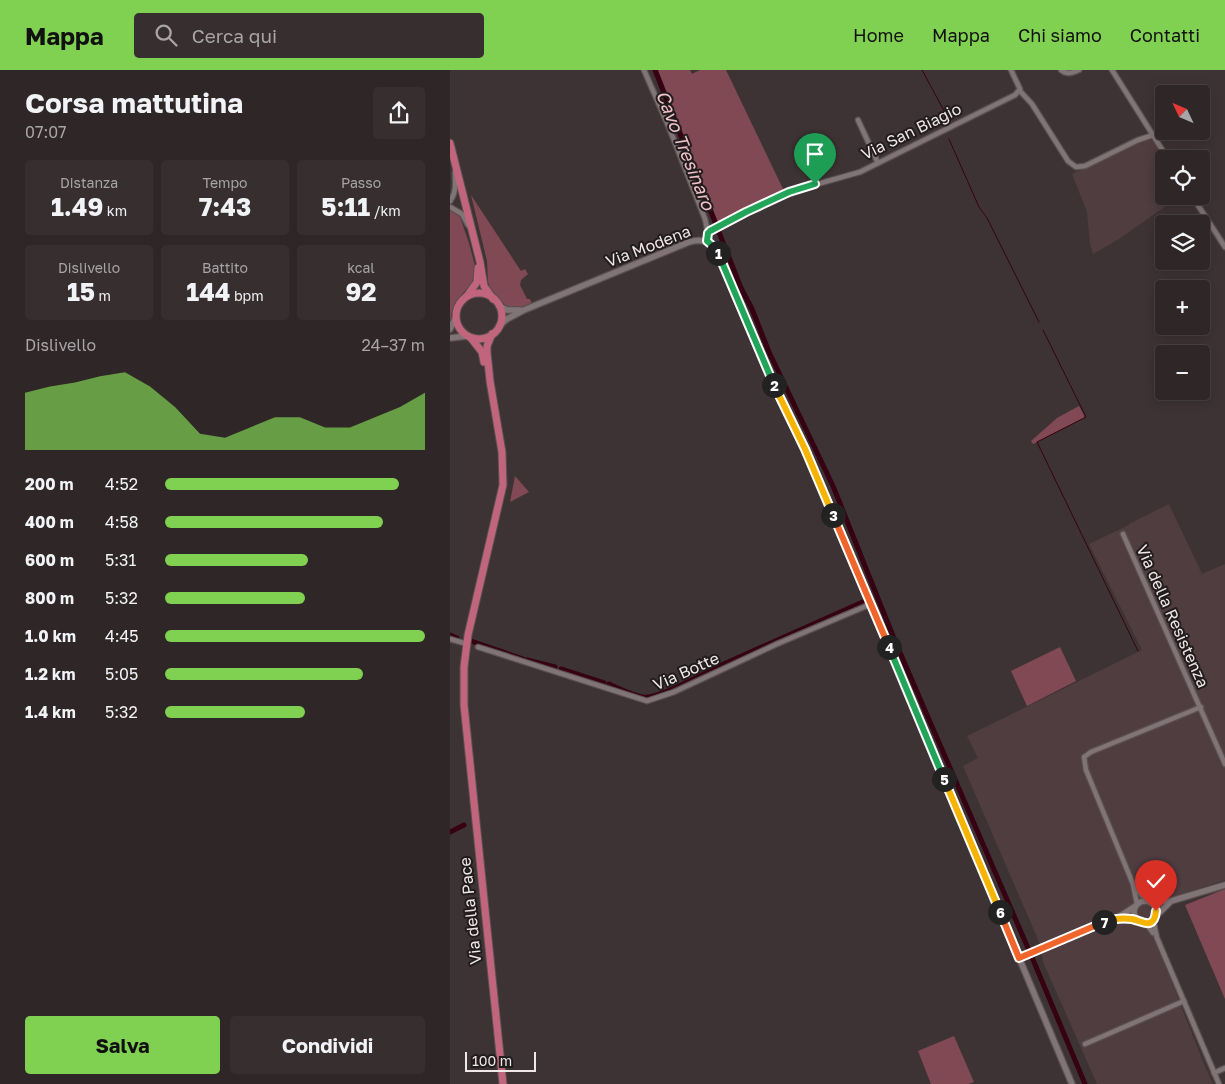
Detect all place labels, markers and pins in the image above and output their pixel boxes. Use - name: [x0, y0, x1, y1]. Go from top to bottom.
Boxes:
- pin: [794, 133, 836, 184]
- pin: 1: [706, 240, 730, 266]
- pin: 2: [762, 372, 786, 398]
- pin: 3: [820, 502, 846, 528]
- pin: 4: [876, 634, 902, 660]
- pin: 5: [932, 766, 956, 792]
- pin: [1135, 860, 1177, 911]
- pin: 6: [988, 900, 1012, 924]
- pin: 7: [1092, 910, 1116, 934]

